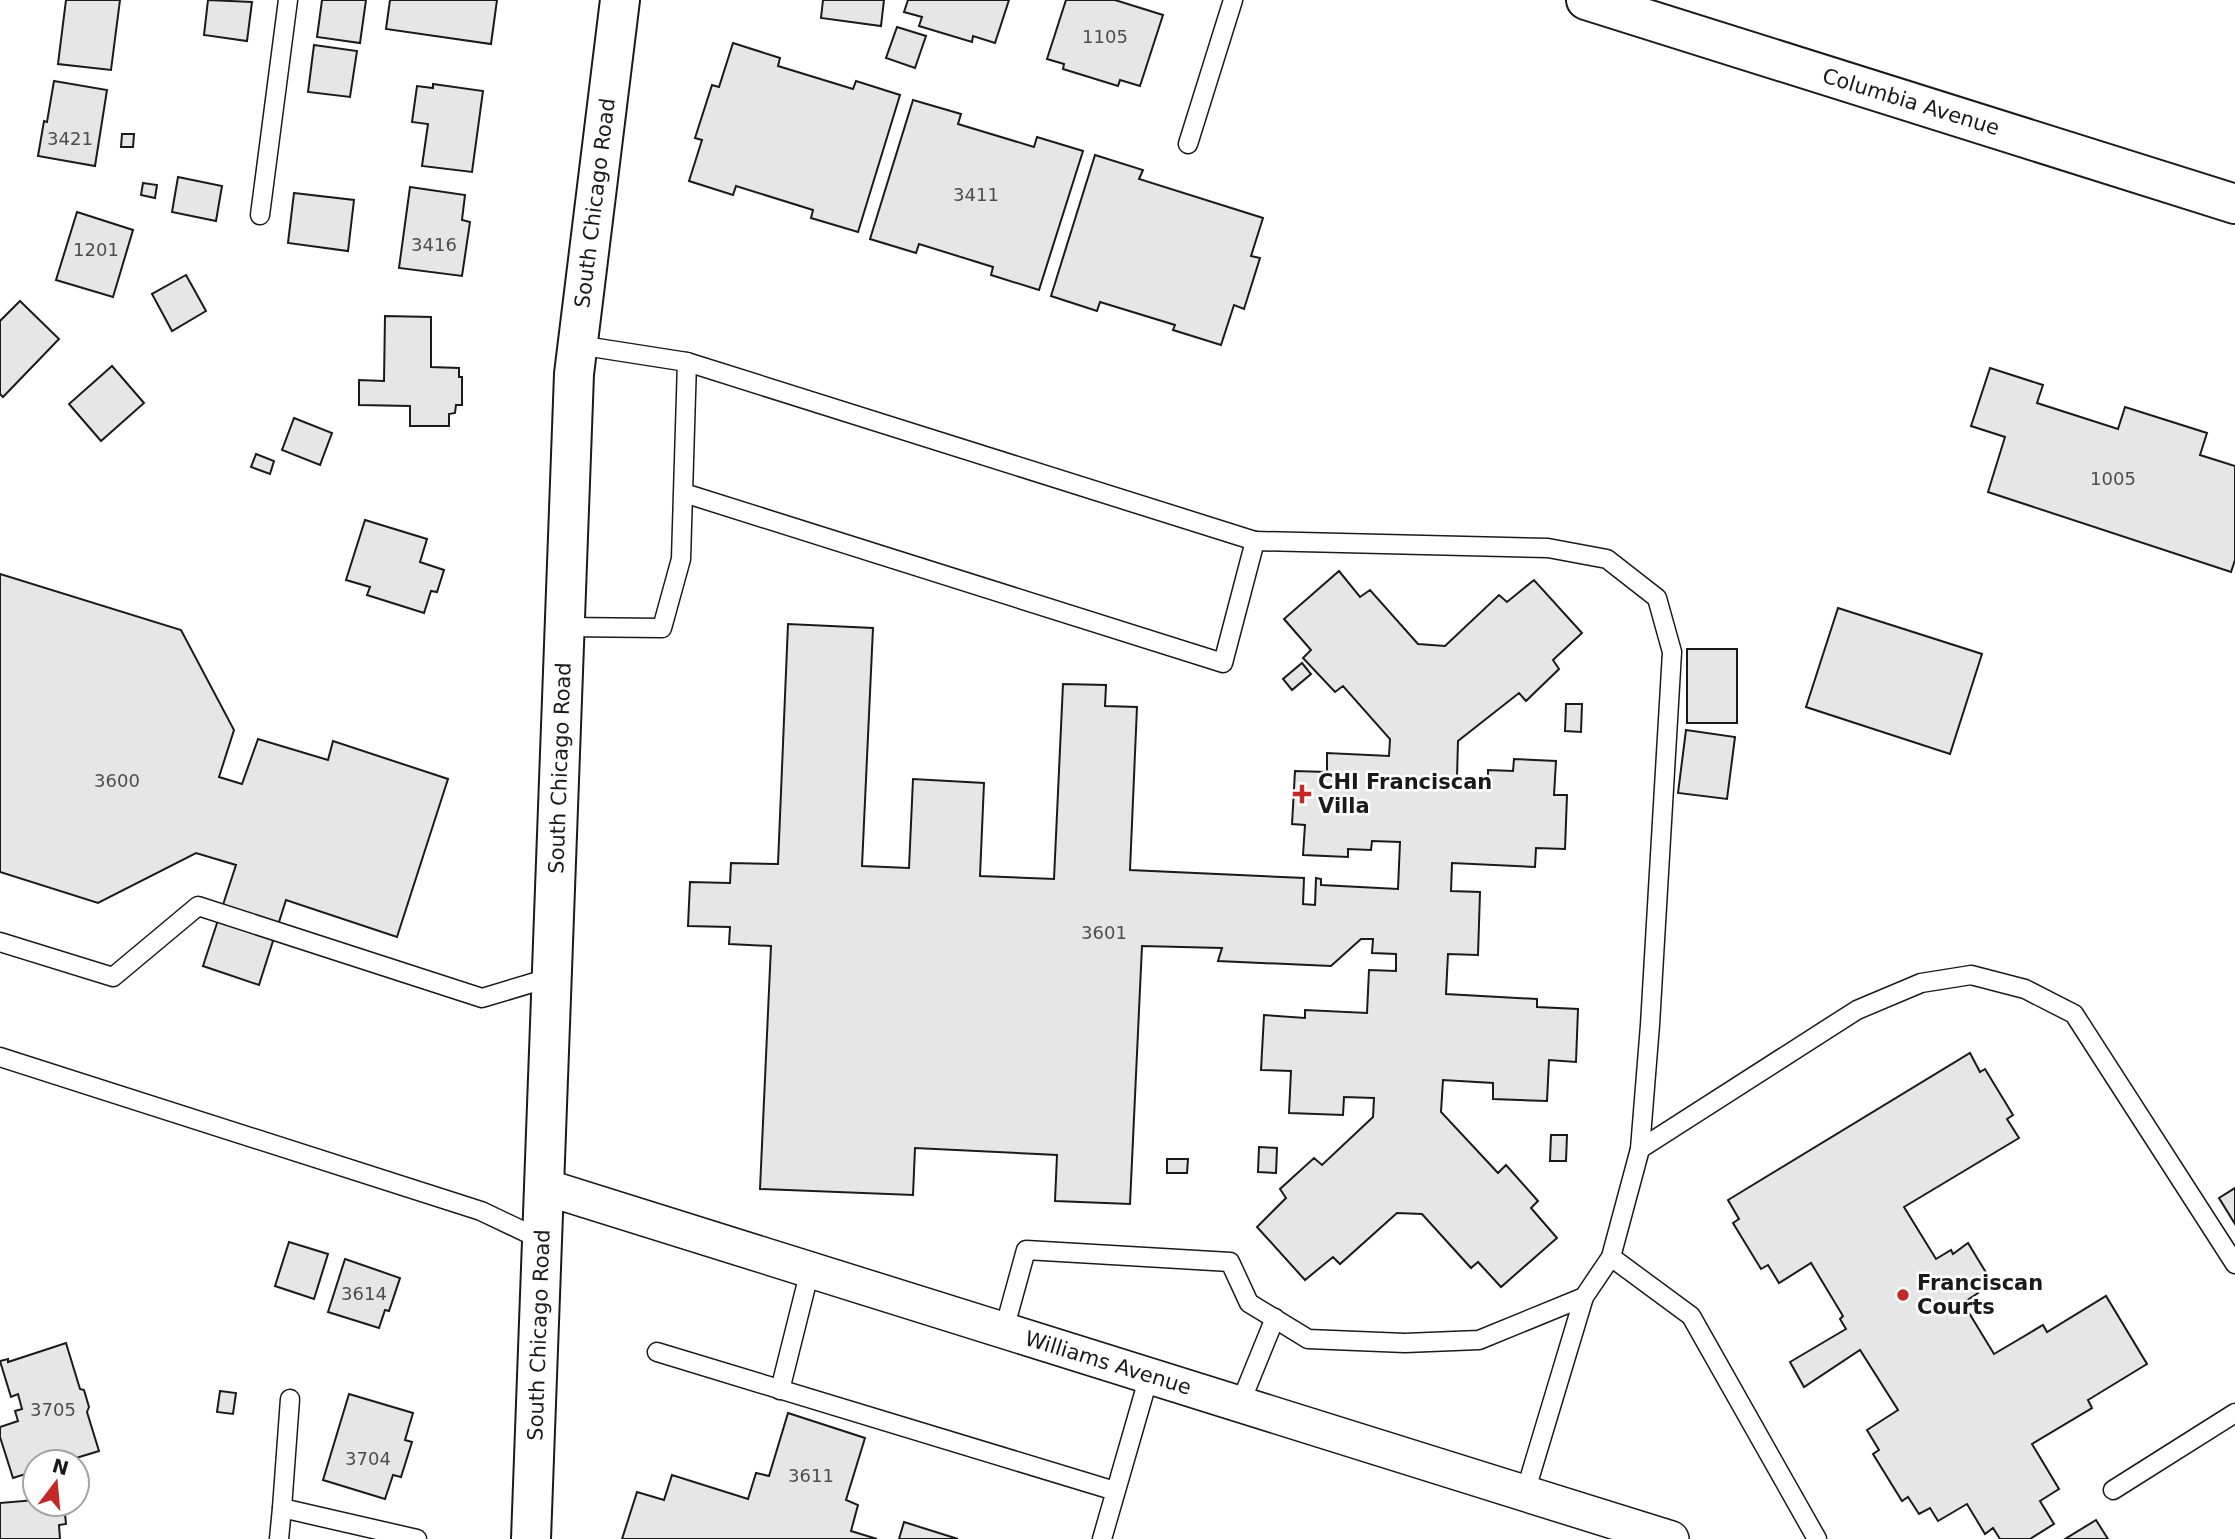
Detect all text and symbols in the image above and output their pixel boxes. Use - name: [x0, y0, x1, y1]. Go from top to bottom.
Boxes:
- house number: 1105: [1082, 26, 1128, 47]
- street label: Columbia Avenue: [1820, 64, 2002, 140]
- street label: South Chicago Road: [570, 97, 620, 309]
- house number: 3421: [47, 128, 93, 149]
- house number: 3411: [953, 184, 999, 205]
- house number: 3416: [411, 234, 457, 255]
- house number: 1201: [73, 239, 119, 260]
- house number: 1005: [2090, 468, 2136, 489]
- street label: South Chicago Road: [544, 662, 576, 874]
- house number: 3600: [94, 770, 140, 791]
- place label: CHI Franciscan Villa: [1318, 770, 1492, 818]
- marker: CHI Franciscan Villa: [1292, 784, 1312, 804]
- house number: 3601: [1081, 922, 1127, 943]
- street label: South Chicago Road: [523, 1229, 555, 1441]
- place label: Franciscan Courts: [1917, 1271, 2043, 1319]
- house number: 3614: [341, 1283, 387, 1304]
- marker: Franciscan Courts: [1895, 1287, 1911, 1303]
- street label: Williams Avenue: [1022, 1326, 1194, 1400]
- house number: 3705: [30, 1399, 76, 1420]
- north arrow: [21, 1448, 91, 1518]
- house number: 3704: [345, 1448, 391, 1469]
- text: N: [50, 1454, 71, 1479]
- house number: 3611: [788, 1465, 834, 1486]

